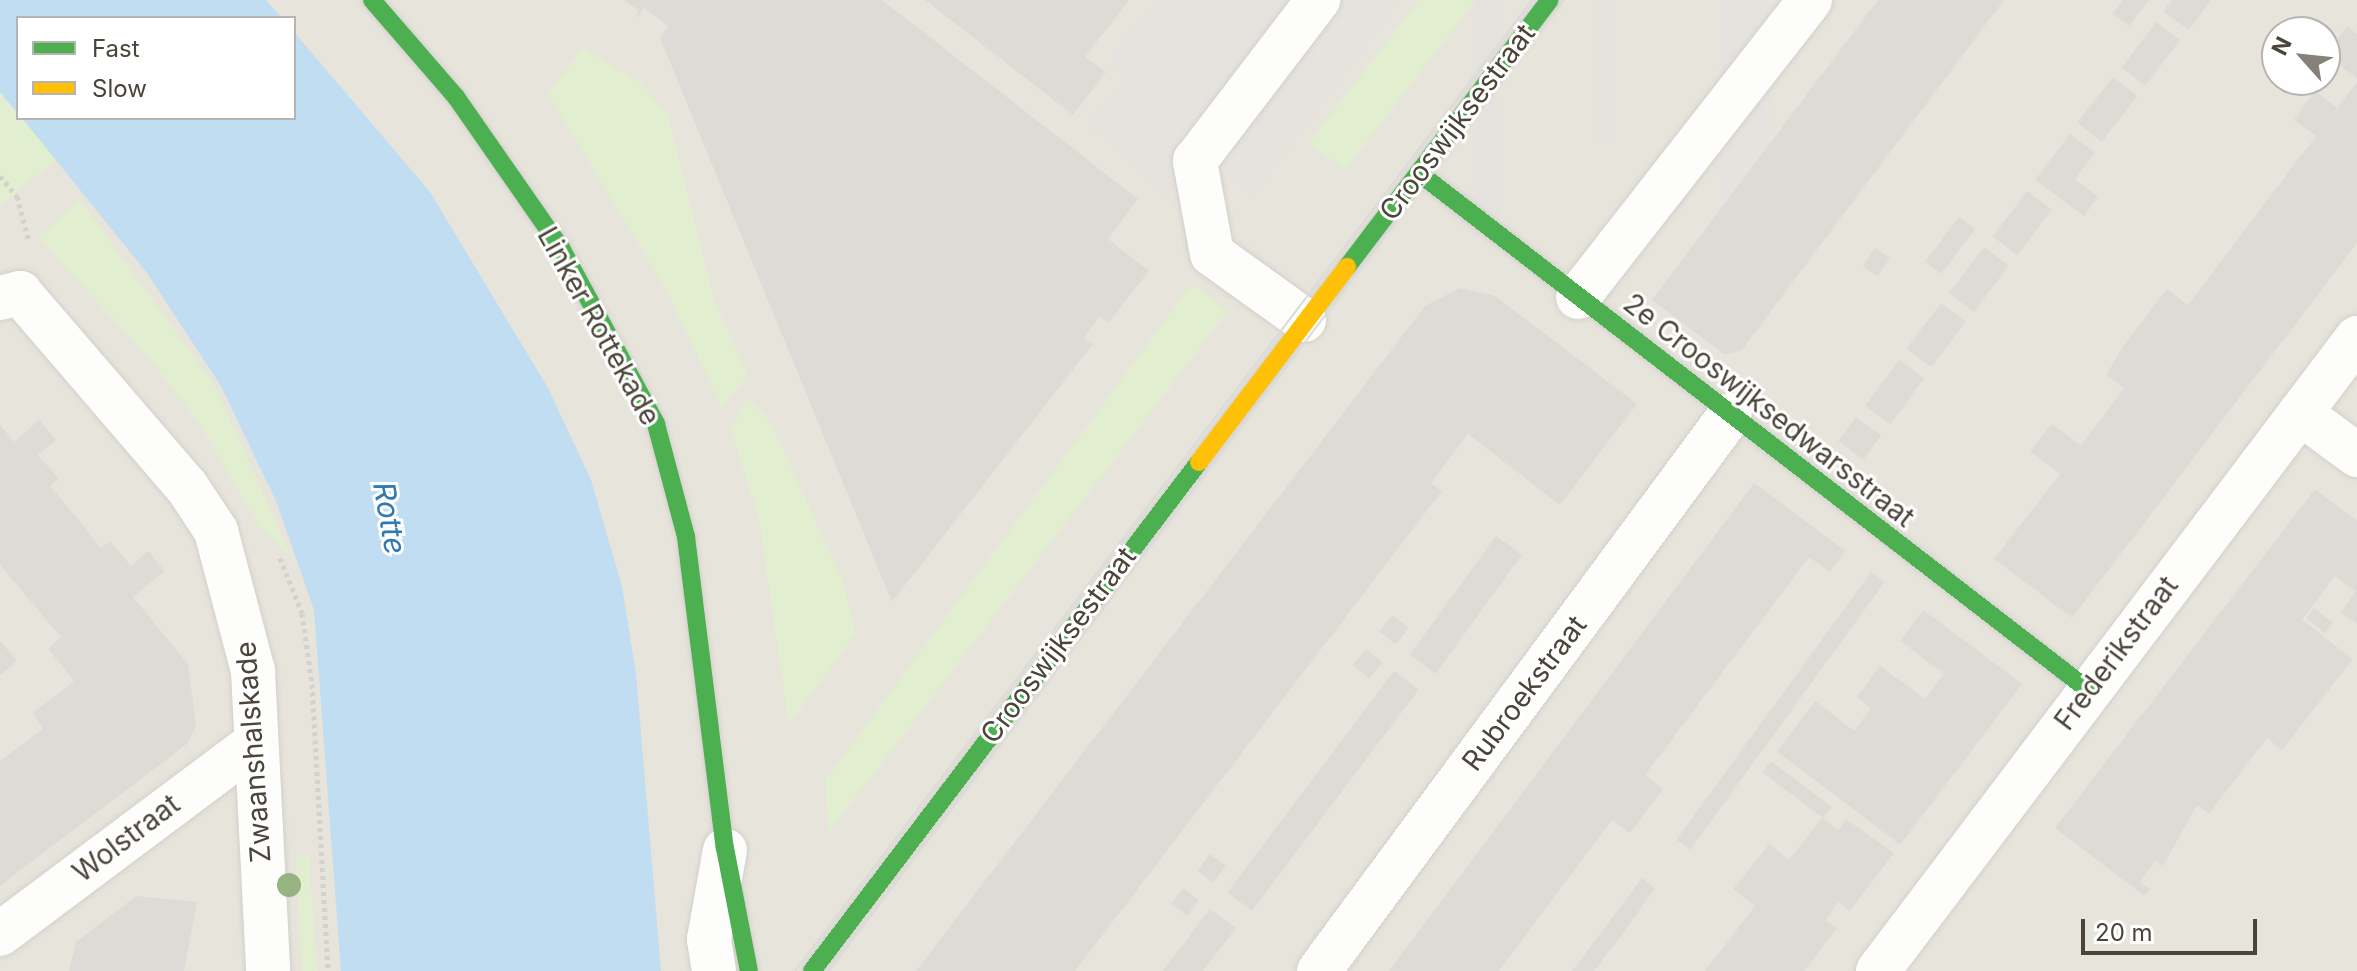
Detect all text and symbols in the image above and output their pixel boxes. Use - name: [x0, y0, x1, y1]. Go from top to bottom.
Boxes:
- legend: [16, 16, 296, 120]
- north arrow: [2261, 16, 2341, 96]
- street label: Crooswijksestraat: [1372, 17, 1542, 227]
- text: N: [2266, 33, 2297, 59]
- text: Fast: [92, 34, 140, 63]
- text: Slow: [92, 74, 147, 103]
- street label: Linker Rottekade: [531, 221, 667, 431]
- street label: 2e Crooswijksedwarsstraat: [1617, 286, 1921, 534]
- water label: Rotte: [366, 479, 414, 557]
- street label: Crooswijksestraat: [973, 540, 1143, 750]
- street label: Frederikstraat: [2047, 569, 2185, 737]
- street label: Rubroekstraat: [1455, 609, 1593, 777]
- street label: Zwaanshalskade: [229, 640, 277, 864]
- street label: Wolstraat: [66, 787, 186, 889]
- scale bar: [2085, 903, 2261, 953]
- text: 20 m: [2095, 918, 2153, 947]

